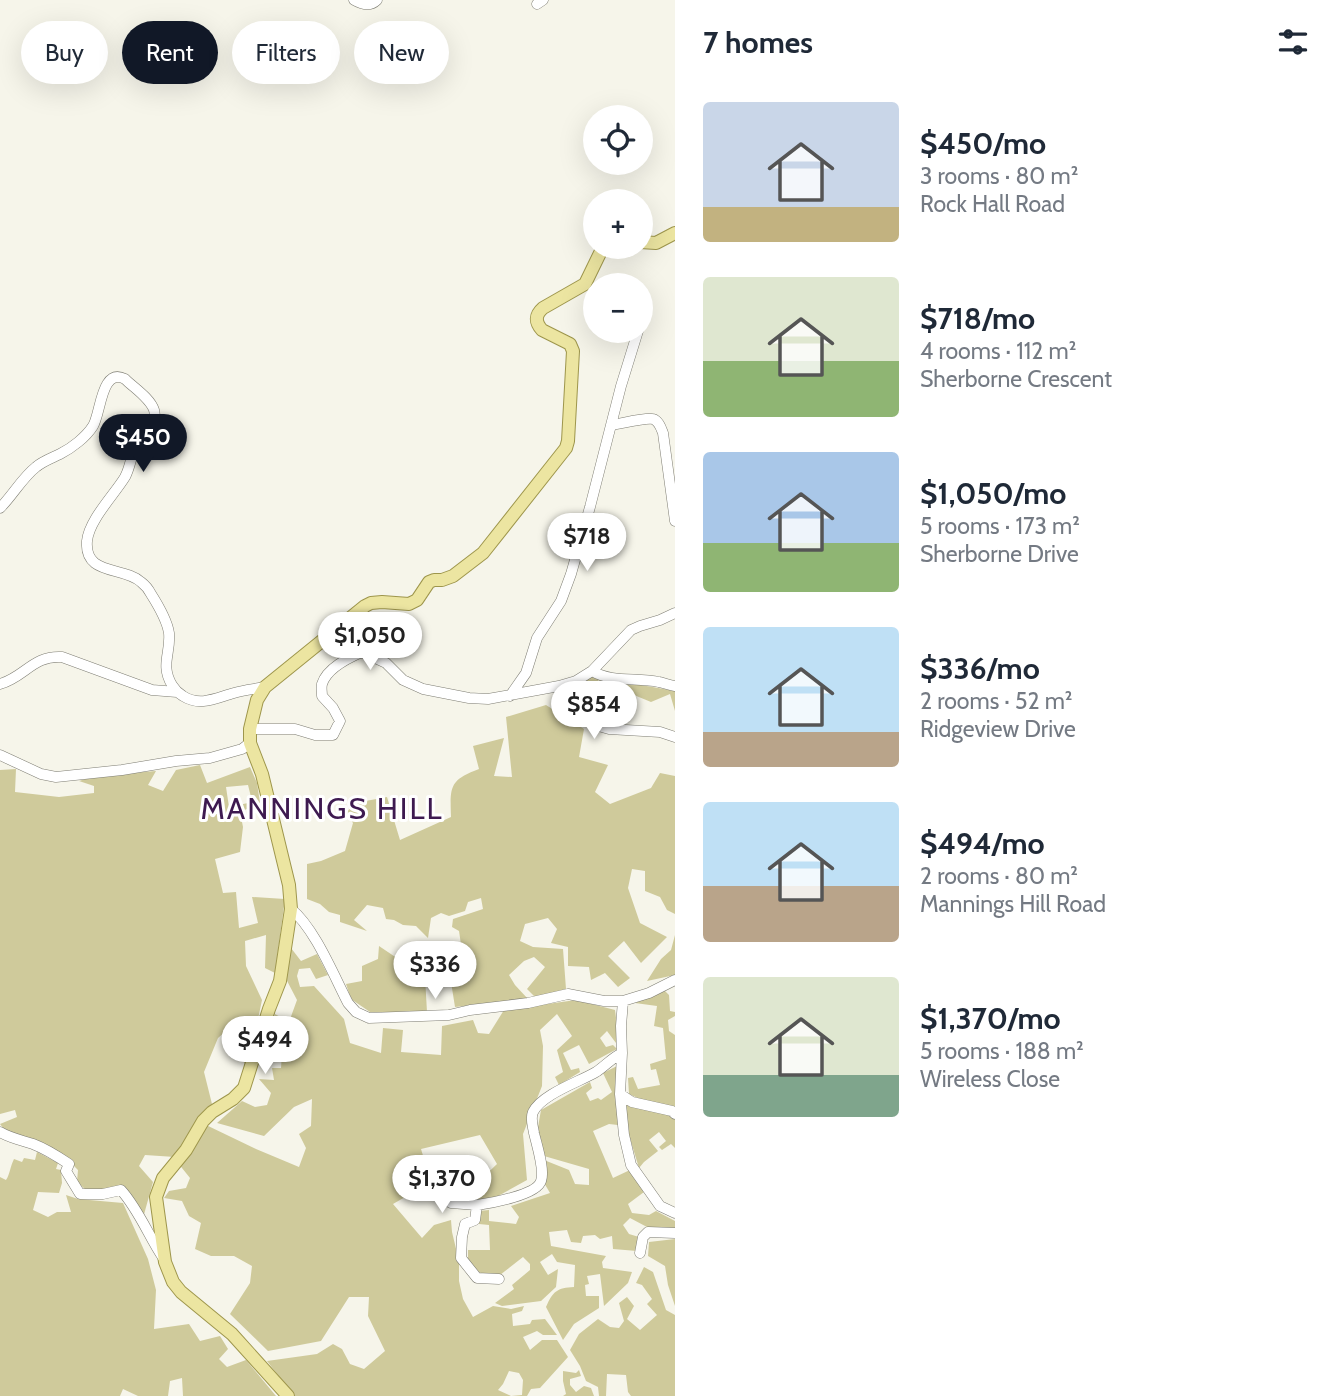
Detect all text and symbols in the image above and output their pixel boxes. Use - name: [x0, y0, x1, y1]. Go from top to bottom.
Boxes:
- chip: Buy: [21, 21, 108, 84]
- chip: Rent: [122, 21, 218, 84]
- chip: Filters: [232, 21, 340, 84]
- chip: New: [354, 21, 449, 84]
- icon: filters: [1274, 23, 1312, 61]
- text: 7 homes: [703, 24, 813, 61]
- map controls: [583, 105, 653, 343]
- button: locate: [583, 105, 653, 175]
- text: $450/mo: [920, 125, 1046, 162]
- icon: home: [759, 130, 843, 214]
- text: 3 rooms · 80 m²: [920, 162, 1078, 190]
- button: +: [583, 189, 653, 259]
- text: Rock Hall Road: [920, 190, 1065, 218]
- button: −: [583, 273, 653, 343]
- text: $718/mo: [920, 300, 1035, 337]
- icon: home: [759, 305, 843, 389]
- text: 4 rooms · 112 m²: [920, 337, 1076, 365]
- text: Sherborne Crescent: [920, 365, 1112, 393]
- pin: $450: [102, 414, 184, 474]
- text: $450: [115, 423, 171, 451]
- text: $1,050/mo: [920, 475, 1066, 512]
- icon: home: [759, 480, 843, 564]
- text: 5 rooms · 173 m²: [920, 512, 1080, 540]
- pin: $718: [546, 514, 628, 573]
- text: $718: [563, 522, 611, 550]
- text: Sherborne Drive: [920, 540, 1079, 568]
- pin: $1,050: [313, 612, 427, 672]
- text: $1,050: [334, 621, 406, 649]
- text: $336/mo: [920, 650, 1040, 687]
- icon: home: [759, 655, 843, 739]
- pin: $854: [553, 682, 635, 741]
- text: 2 rooms · 52 m²: [920, 687, 1073, 715]
- text: $854: [567, 690, 621, 718]
- text: Ridgeview Drive: [920, 715, 1076, 743]
- district label: MANNINGS HILL: [200, 790, 444, 827]
- text: $494/mo: [920, 825, 1045, 862]
- icon: home: [759, 830, 843, 914]
- text: 2 rooms · 80 m²: [920, 862, 1078, 890]
- text: Mannings Hill Road: [920, 890, 1106, 918]
- pin: $336: [394, 942, 476, 1001]
- text: $336: [409, 950, 461, 978]
- text: $1,370/mo: [920, 1000, 1061, 1037]
- icon: home: [759, 1005, 843, 1089]
- pin: $494: [224, 1016, 306, 1076]
- text: $494: [238, 1025, 292, 1053]
- text: 5 rooms · 188 m²: [920, 1037, 1084, 1065]
- text: Wireless Close: [920, 1065, 1060, 1093]
- pin: $1,370: [385, 1156, 499, 1215]
- text: $1,370: [408, 1164, 476, 1192]

